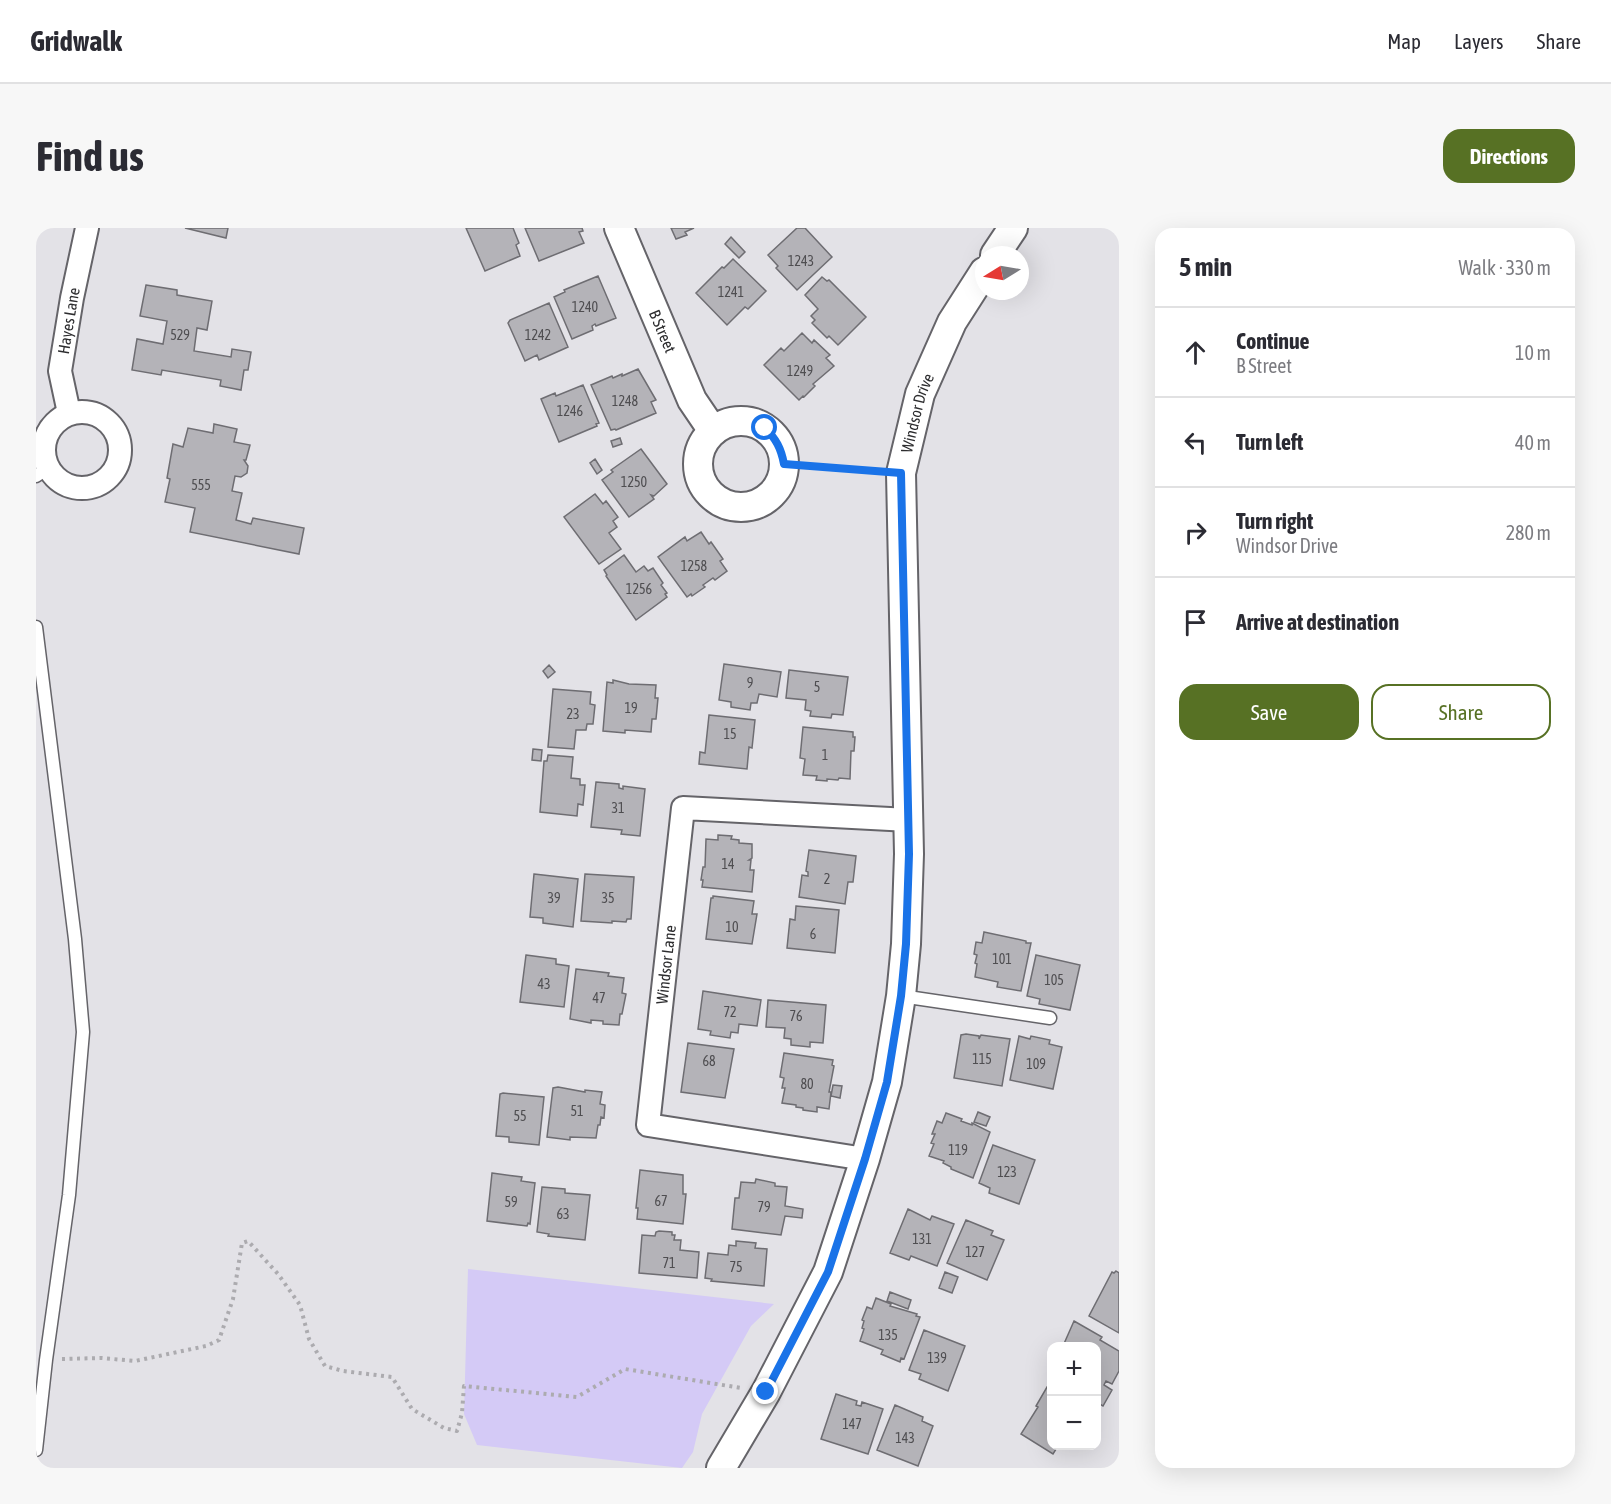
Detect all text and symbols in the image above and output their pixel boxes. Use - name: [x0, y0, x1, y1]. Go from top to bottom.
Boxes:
- text: Gridwalk: [30, 25, 122, 57]
- text: Map: [1387, 29, 1421, 53]
- text: Layers: [1454, 29, 1504, 53]
- text: Share: [1537, 29, 1581, 53]
- button: Directions: [1443, 129, 1575, 183]
- text: Find us: [36, 132, 144, 180]
- north arrow: [975, 246, 1029, 300]
- text: 5 min: [1179, 252, 1232, 282]
- house number: 1243: [788, 253, 814, 269]
- text: Walk · 330 m: [1459, 256, 1551, 279]
- house number: 1241: [718, 284, 744, 300]
- street label: Hayes Lane: [54, 286, 83, 355]
- house number: 1240: [572, 299, 599, 315]
- street label: B Street: [646, 307, 680, 356]
- house number: 529: [170, 327, 190, 343]
- house number: 1242: [525, 327, 551, 343]
- text: Continue: [1236, 328, 1310, 354]
- icon: ahead: [1179, 336, 1212, 369]
- text: 10 m: [1515, 341, 1551, 364]
- text: B Street: [1236, 354, 1292, 377]
- house number: 1249: [787, 363, 813, 379]
- street label: Windsor Drive: [897, 370, 937, 455]
- house number: 1248: [612, 393, 639, 409]
- house number: 1246: [557, 403, 584, 419]
- route start: [751, 414, 777, 440]
- icon: left: [1179, 426, 1212, 459]
- text: Turn left: [1236, 429, 1303, 455]
- text: 40 m: [1515, 431, 1551, 454]
- house number: 1250: [621, 474, 648, 490]
- house number: 555: [191, 477, 211, 493]
- text: Turn right: [1236, 508, 1313, 534]
- icon: right: [1179, 516, 1212, 549]
- text: 280 m: [1506, 521, 1551, 544]
- text: Windsor Drive: [1236, 534, 1338, 557]
- house number: 1258: [681, 558, 708, 574]
- house number: 1256: [626, 581, 653, 597]
- icon: arrive: [1179, 606, 1212, 639]
- text: Arrive at destination: [1236, 609, 1399, 635]
- house number: 9: [747, 675, 753, 691]
- house number: 5: [814, 679, 820, 695]
- button: Save: [1179, 684, 1359, 740]
- button: Share: [1371, 684, 1551, 740]
- house number: 19: [624, 700, 638, 716]
- house number: 23: [566, 706, 580, 722]
- house number: 15: [723, 726, 737, 742]
- house number: 1: [822, 747, 828, 763]
- house number: 31: [611, 800, 625, 816]
- house number: 14: [721, 856, 735, 872]
- house number: 2: [824, 871, 830, 887]
- house number: 39: [547, 890, 561, 906]
- house number: 35: [601, 890, 615, 906]
- house number: 10: [725, 919, 739, 935]
- street label: Windsor Lane: [652, 924, 679, 1005]
- house number: 6: [810, 926, 817, 942]
- house number: 101: [992, 951, 1012, 967]
- house number: 105: [1044, 972, 1064, 988]
- house number: 43: [537, 976, 551, 992]
- house number: 47: [592, 990, 606, 1006]
- house number: 72: [723, 1004, 737, 1020]
- house number: 76: [789, 1008, 803, 1024]
- house number: 115: [972, 1051, 992, 1067]
- house number: 68: [702, 1053, 716, 1069]
- house number: 109: [1026, 1056, 1046, 1072]
- house number: 80: [800, 1076, 814, 1092]
- house number: 51: [570, 1103, 584, 1119]
- house number: 55: [513, 1108, 527, 1124]
- house number: 119: [948, 1142, 968, 1158]
- house number: 123: [997, 1164, 1017, 1180]
- house number: 67: [654, 1193, 668, 1209]
- house number: 59: [504, 1194, 518, 1210]
- house number: 79: [757, 1199, 771, 1215]
- house number: 63: [556, 1206, 570, 1222]
- house number: 131: [912, 1231, 932, 1247]
- house number: 127: [965, 1244, 985, 1260]
- house number: 71: [662, 1255, 676, 1271]
- house number: 75: [729, 1259, 743, 1275]
- house number: 135: [878, 1327, 898, 1343]
- map controls: [1047, 1342, 1101, 1450]
- button: +: [1047, 1342, 1101, 1396]
- house number: 139: [927, 1350, 947, 1366]
- route end: [752, 1378, 778, 1404]
- button: −: [1047, 1396, 1101, 1450]
- house number: 147: [842, 1416, 862, 1432]
- house number: 143: [895, 1430, 915, 1446]

